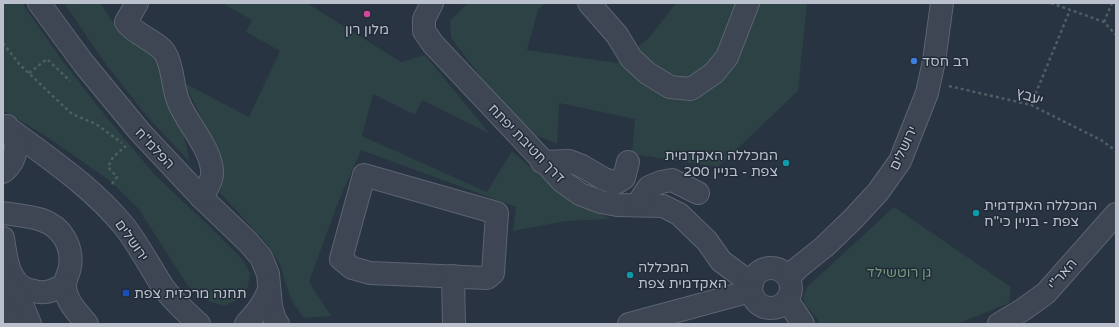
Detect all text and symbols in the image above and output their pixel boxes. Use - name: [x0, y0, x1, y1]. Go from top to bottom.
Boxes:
- marker: מלון רון: [362, 9, 372, 19]
- place label: מלון רון: [345, 21, 389, 38]
- place label: רב חסד: [922, 53, 969, 70]
- marker: רב חסד: [909, 56, 919, 66]
- street label: יעבץ: [1014, 84, 1046, 109]
- street label: דרך חטיבת יפתח: [485, 100, 569, 186]
- street label: ירושלים: [886, 123, 921, 173]
- street label: הפלמ"ח: [131, 124, 178, 173]
- place label: המכללה האקדמית צפת - בניין 200: [665, 147, 778, 180]
- marker: המכללה האקדמית צפת - בניין 200: [781, 158, 791, 168]
- place label: המכללה האקדמית צפת - בניין כי"ח: [984, 197, 1097, 230]
- marker: המכללה האקדמית צפת - בניין כי"ח: [971, 208, 981, 218]
- street label: ירושלים: [111, 216, 152, 264]
- street label: האר"י: [1044, 255, 1080, 293]
- place label: המכללה האקדמית צפת: [638, 259, 727, 292]
- park label: גן רוטשילד: [867, 264, 931, 281]
- marker: המכללה האקדמית צפת: [625, 270, 635, 280]
- place label: תחנה מרכזית צפת: [134, 285, 246, 302]
- marker: תחנה מרכזית צפת: [121, 288, 131, 298]

